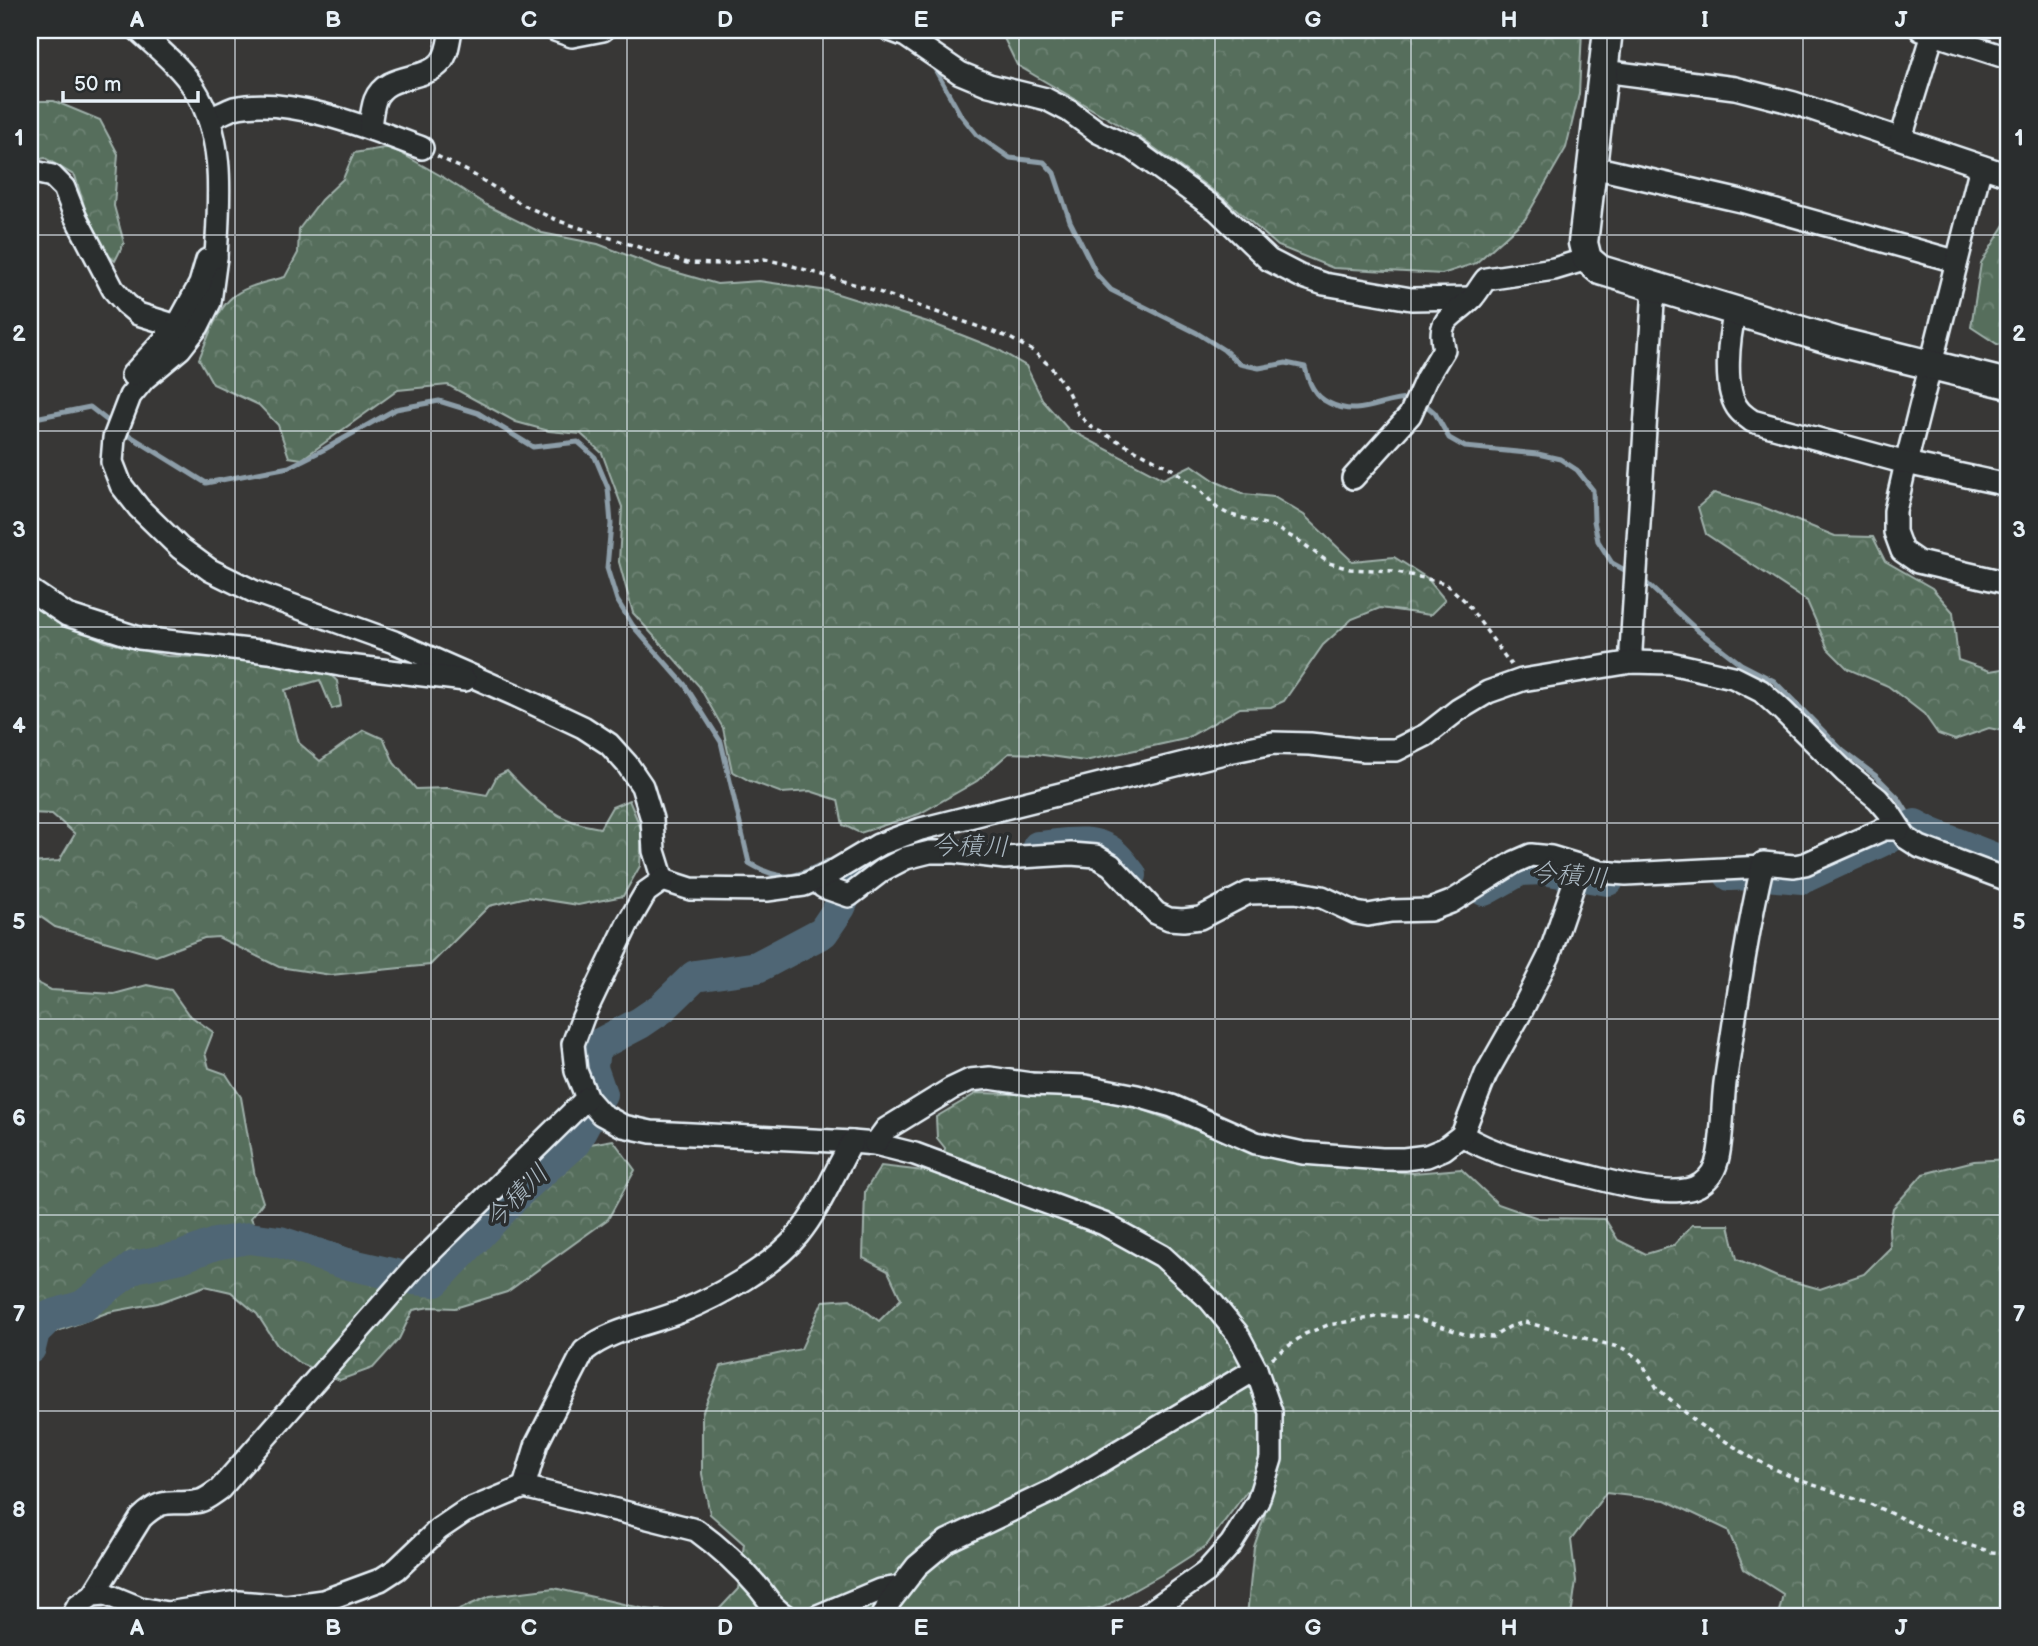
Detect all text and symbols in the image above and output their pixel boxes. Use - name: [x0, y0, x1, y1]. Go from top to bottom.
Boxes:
- text: A: [129, 6, 145, 34]
- text: B: [325, 6, 341, 34]
- text: C: [521, 6, 537, 34]
- text: D: [717, 6, 733, 34]
- text: E: [914, 6, 929, 34]
- text: F: [1110, 6, 1124, 34]
- text: G: [1305, 6, 1322, 34]
- text: H: [1500, 6, 1518, 34]
- text: I: [1701, 6, 1709, 34]
- text: J: [1895, 6, 1908, 34]
- scale bar: [63, 60, 198, 104]
- text: 50 m: [74, 72, 121, 97]
- text: 1: [14, 124, 24, 152]
- text: 1: [2014, 124, 2024, 152]
- text: 2: [12, 320, 26, 348]
- text: 2: [2012, 320, 2026, 348]
- text: 3: [12, 516, 26, 544]
- text: 3: [2012, 516, 2026, 544]
- text: 4: [12, 712, 26, 740]
- text: 4: [2012, 712, 2026, 740]
- water label: 今積川: [931, 831, 1009, 863]
- water label: 今積川: [1529, 857, 1609, 895]
- text: 5: [12, 908, 26, 936]
- text: 5: [2012, 908, 2026, 936]
- text: 6: [12, 1104, 26, 1132]
- text: 6: [2012, 1104, 2026, 1132]
- water label: 今積川: [478, 1158, 556, 1236]
- text: 7: [13, 1300, 26, 1328]
- text: 7: [2013, 1300, 2026, 1328]
- text: 8: [12, 1496, 26, 1524]
- text: 8: [2012, 1496, 2026, 1524]
- text: A: [129, 1614, 145, 1642]
- text: B: [325, 1614, 341, 1642]
- text: C: [521, 1614, 537, 1642]
- text: D: [717, 1614, 733, 1642]
- text: E: [914, 1614, 929, 1642]
- text: F: [1110, 1614, 1124, 1642]
- text: G: [1305, 1614, 1322, 1642]
- text: H: [1500, 1614, 1518, 1642]
- text: I: [1701, 1614, 1709, 1642]
- text: J: [1895, 1614, 1908, 1642]

